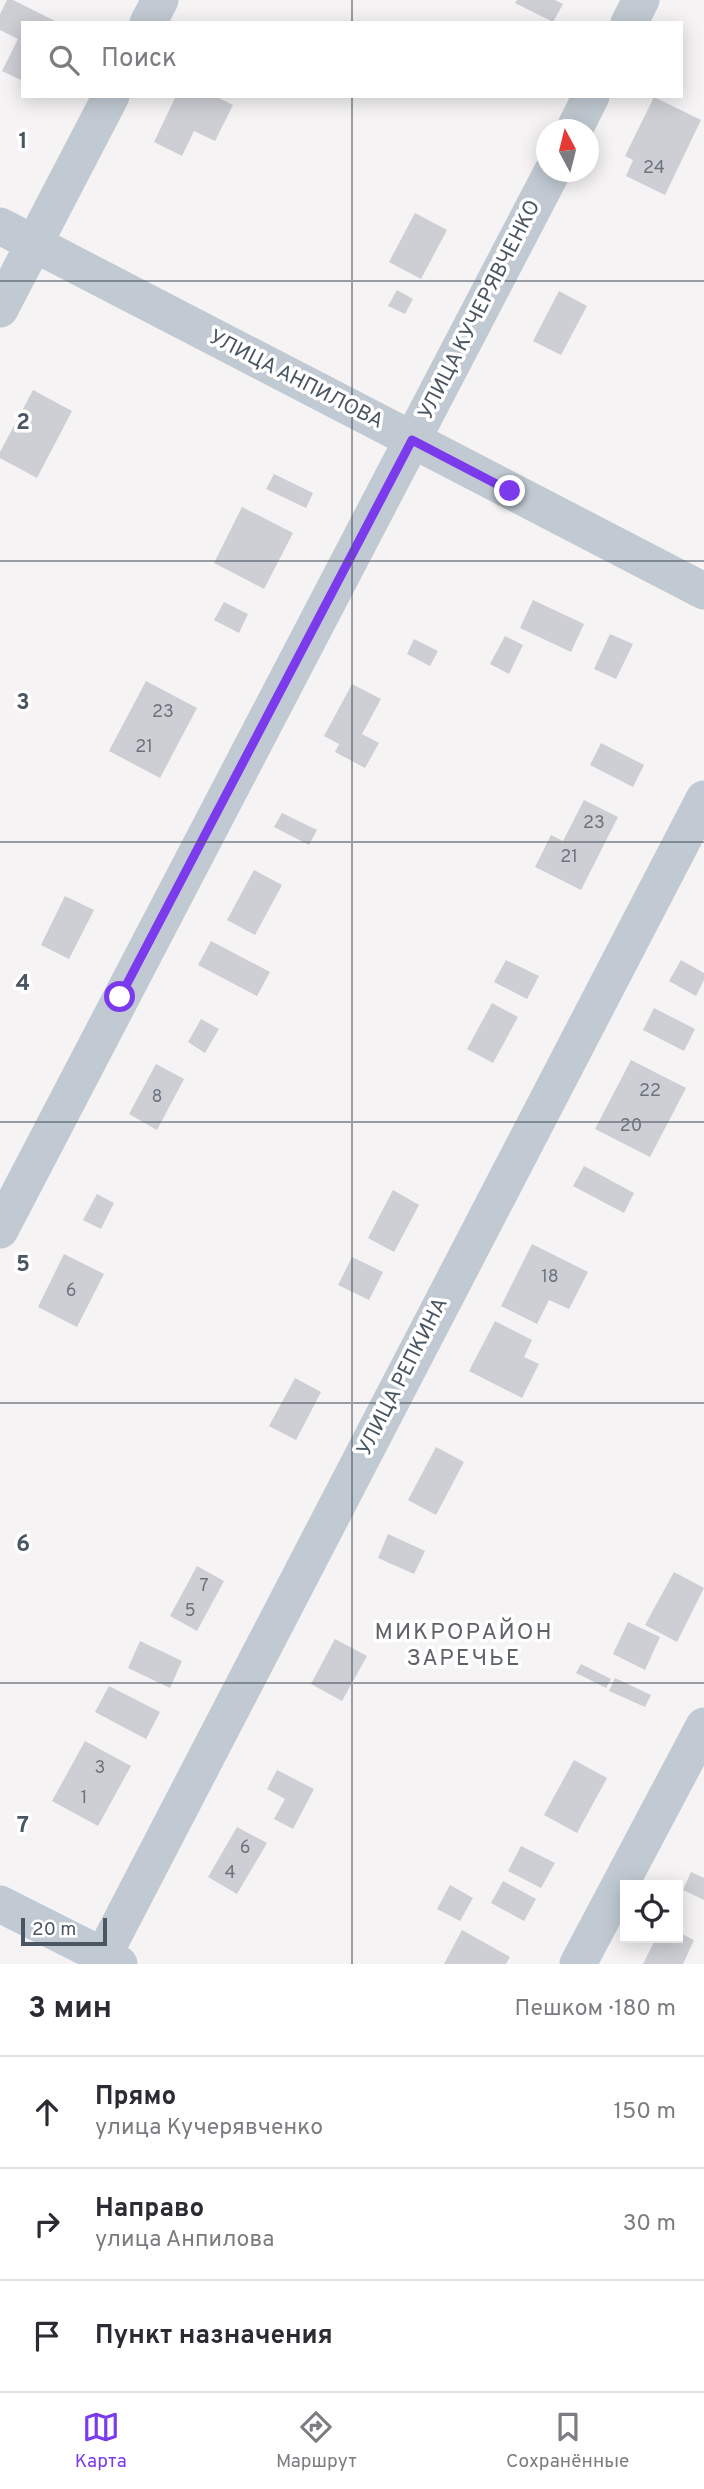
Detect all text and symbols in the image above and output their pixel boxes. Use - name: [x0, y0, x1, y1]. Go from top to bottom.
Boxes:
- search box: [21, 21, 683, 98]
- icon: search: [45, 41, 83, 79]
- text: Поиск: [101, 43, 177, 76]
- north arrow: [536, 119, 599, 182]
- text: 1: [18, 128, 28, 157]
- house number: 24: [643, 157, 665, 180]
- street label: УЛИЦА КУЧЕРЯВЧЕНКО: [413, 196, 547, 424]
- street label: УЛИЦА АНПИЛОВА: [204, 324, 388, 436]
- text: 2: [16, 409, 30, 438]
- route end: [494, 475, 525, 506]
- text: 3: [16, 689, 30, 718]
- house number: 23: [152, 701, 174, 724]
- house number: 21: [135, 736, 153, 759]
- house number: 23: [583, 812, 605, 835]
- house number: 21: [560, 846, 578, 869]
- text: 4: [16, 970, 30, 999]
- route start: [104, 981, 135, 1012]
- house number: 22: [639, 1080, 661, 1103]
- house number: 8: [152, 1086, 163, 1109]
- house number: 20: [620, 1115, 642, 1138]
- text: 5: [16, 1251, 30, 1280]
- house number: 18: [541, 1266, 559, 1289]
- house number: 6: [66, 1280, 76, 1303]
- street label: УЛИЦА РЕПКИНА: [351, 1293, 455, 1461]
- text: 6: [16, 1531, 30, 1560]
- house number: 7: [199, 1575, 209, 1598]
- house number: 5: [184, 1600, 196, 1623]
- district label: МИКРОРАЙОН ЗАРЕЧЬЕ: [374, 1617, 554, 1674]
- house number: 3: [95, 1757, 105, 1780]
- house number: 1: [81, 1787, 87, 1810]
- text: 7: [17, 1812, 29, 1841]
- house number: 6: [240, 1837, 250, 1860]
- house number: 4: [224, 1862, 236, 1885]
- map controls: [620, 1880, 683, 1943]
- button: locate: [620, 1880, 683, 1943]
- scale bar: [21, 1915, 107, 1947]
- text: 20 m: [32, 1918, 76, 1942]
- text: 3 мин: [28, 1991, 112, 2028]
- text: Пешком · 180 m: [514, 1995, 676, 2024]
- text: Прямо: [95, 2081, 176, 2114]
- icon: ahead: [28, 2093, 66, 2131]
- text: 150 m: [614, 2098, 676, 2127]
- text: улица Кучерявченко: [95, 2114, 323, 2143]
- text: Направо: [95, 2193, 204, 2226]
- icon: right: [28, 2205, 66, 2243]
- text: 30 m: [623, 2210, 676, 2239]
- text: улица Анпилова: [95, 2226, 274, 2255]
- icon: arrive: [28, 2317, 66, 2355]
- text: Пункт назначения: [95, 2320, 333, 2353]
- tab: Карта: [75, 2408, 127, 2474]
- tab: Маршрут: [276, 2408, 357, 2474]
- tab: Сохранённые: [506, 2408, 629, 2474]

